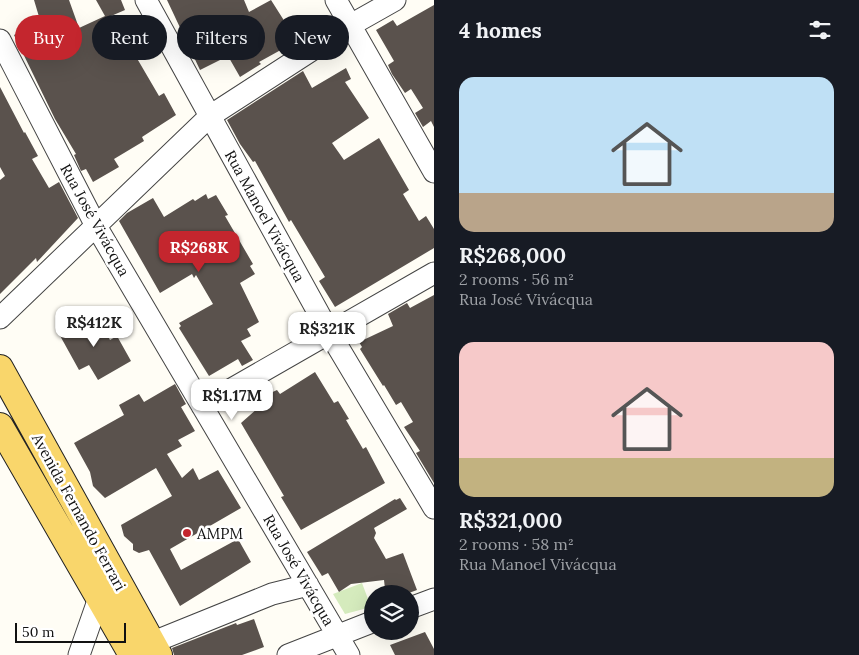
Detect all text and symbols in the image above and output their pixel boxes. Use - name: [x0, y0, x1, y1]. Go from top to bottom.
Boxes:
- chip: Buy: [15, 15, 82, 60]
- chip: Rent: [92, 15, 167, 60]
- chip: Filters: [177, 15, 265, 60]
- chip: New: [275, 15, 349, 60]
- icon: filters: [806, 16, 834, 44]
- text: 4 homes: [459, 17, 542, 44]
- icon: home: [602, 109, 692, 199]
- street label: Rua Manoel Vivácqua: [221, 147, 309, 285]
- street label: Rua José Vivácqua: [56, 160, 134, 280]
- pin: R$268K: [158, 230, 240, 273]
- text: R$268K: [170, 237, 228, 257]
- text: R$268,000: [459, 242, 566, 269]
- text: 2 rooms · 56 m²: [459, 269, 574, 289]
- text: Rua José Vivácqua: [459, 289, 593, 309]
- pin: R$412K: [53, 306, 135, 348]
- text: R$412K: [66, 312, 122, 332]
- pin: R$321K: [286, 312, 368, 354]
- text: R$321K: [299, 318, 355, 338]
- icon: home: [602, 374, 692, 464]
- pin: R$1.17M: [186, 378, 278, 421]
- text: R$1.17M: [202, 385, 262, 405]
- street label: Avenida Fernando Ferrari: [27, 429, 130, 594]
- text: R$321,000: [459, 507, 562, 534]
- street label: Rua José Vivácqua: [259, 511, 339, 629]
- place label: AMPM: [196, 524, 243, 543]
- marker: AMPM: [181, 527, 193, 539]
- text: 2 rooms · 58 m²: [459, 534, 574, 554]
- text: Rua Manoel Vivácqua: [459, 554, 617, 574]
- map controls: [364, 585, 419, 640]
- button: layers: [364, 585, 419, 640]
- scale bar: [15, 620, 126, 643]
- text: 50 m: [22, 623, 55, 641]

